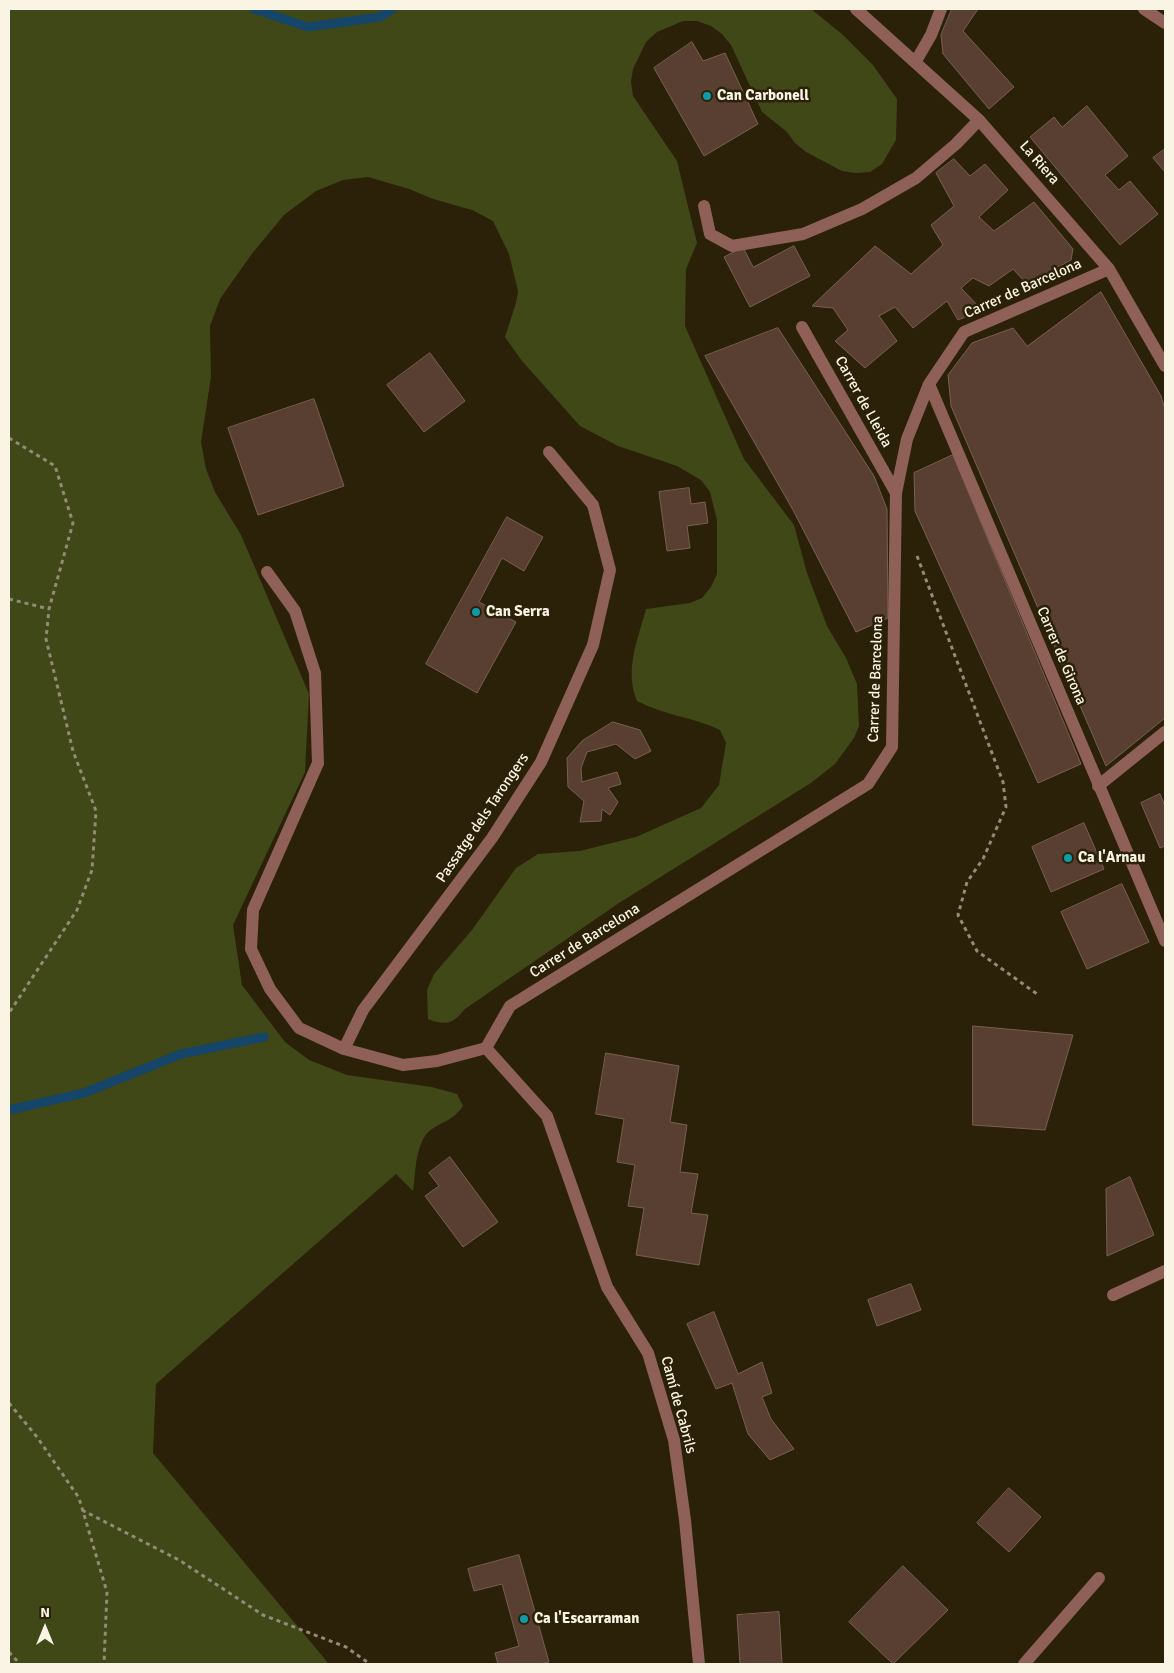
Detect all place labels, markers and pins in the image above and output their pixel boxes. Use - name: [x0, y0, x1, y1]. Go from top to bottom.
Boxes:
- place label: Can Carbonell: [717, 87, 809, 105]
- marker: Can Carbonell: [701, 90, 713, 102]
- place label: Can Serra: [486, 603, 550, 621]
- marker: Can Serra: [470, 606, 482, 618]
- place label: Ca l'Arnau: [1078, 849, 1145, 867]
- marker: Ca l'Arnau: [1062, 852, 1074, 864]
- place label: Ca l'Escarraman: [534, 1610, 639, 1628]
- marker: Ca l'Escarraman: [518, 1613, 530, 1625]

